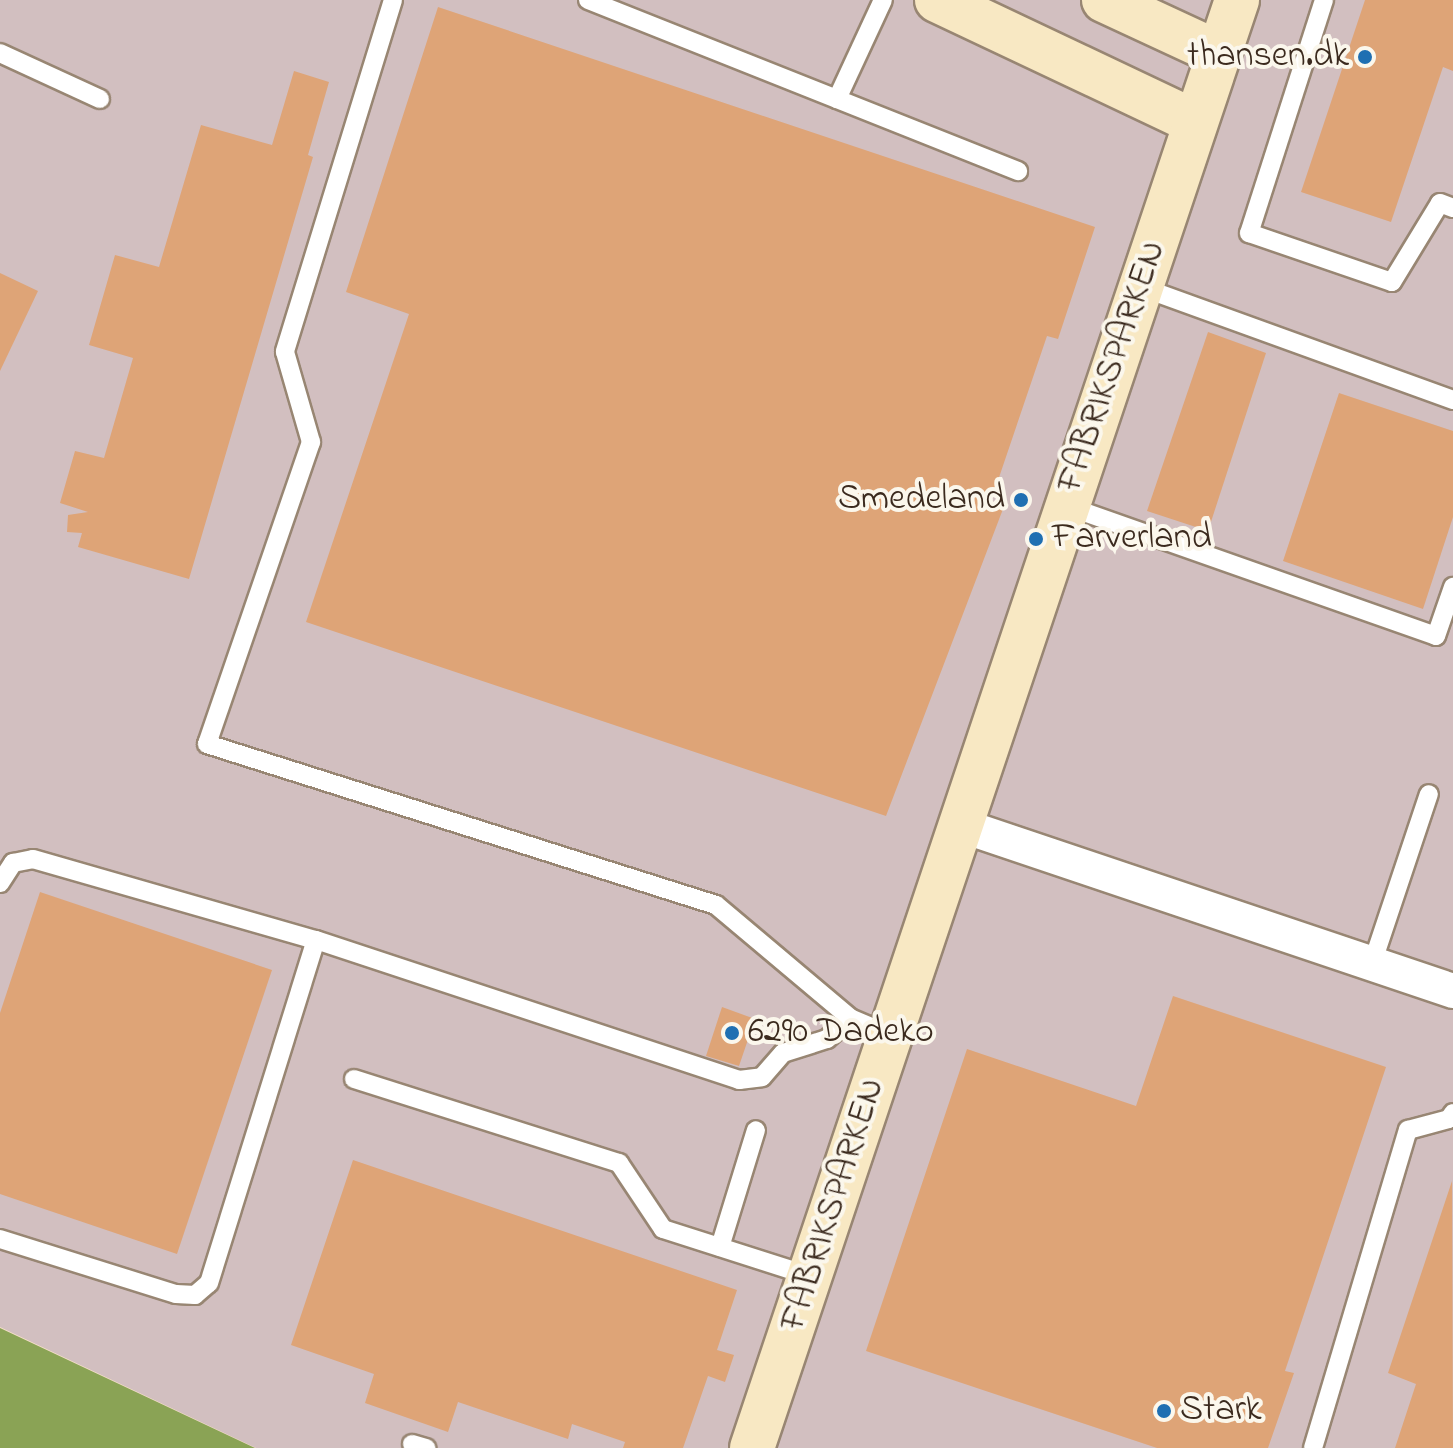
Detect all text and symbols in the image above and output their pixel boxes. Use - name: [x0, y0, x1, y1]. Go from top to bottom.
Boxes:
- place label: thansen.dk: [1187, 35, 1349, 79]
- marker: thansen.dk: [1356, 48, 1374, 66]
- street label: FABRIKSPARKEN: [1050, 236, 1176, 498]
- place label: Smedeland: [838, 478, 1005, 522]
- marker: Smedeland: [1012, 491, 1030, 509]
- place label: Farverland: [1052, 517, 1212, 561]
- marker: Farverland: [1027, 530, 1045, 548]
- place label: 6290 Dadeko: [748, 1011, 934, 1055]
- marker: 6290 Dadeko: [723, 1024, 741, 1042]
- street label: FABRIKSPARKEN: [773, 1073, 895, 1337]
- place label: Stark: [1180, 1389, 1262, 1433]
- marker: Stark: [1155, 1402, 1173, 1420]

